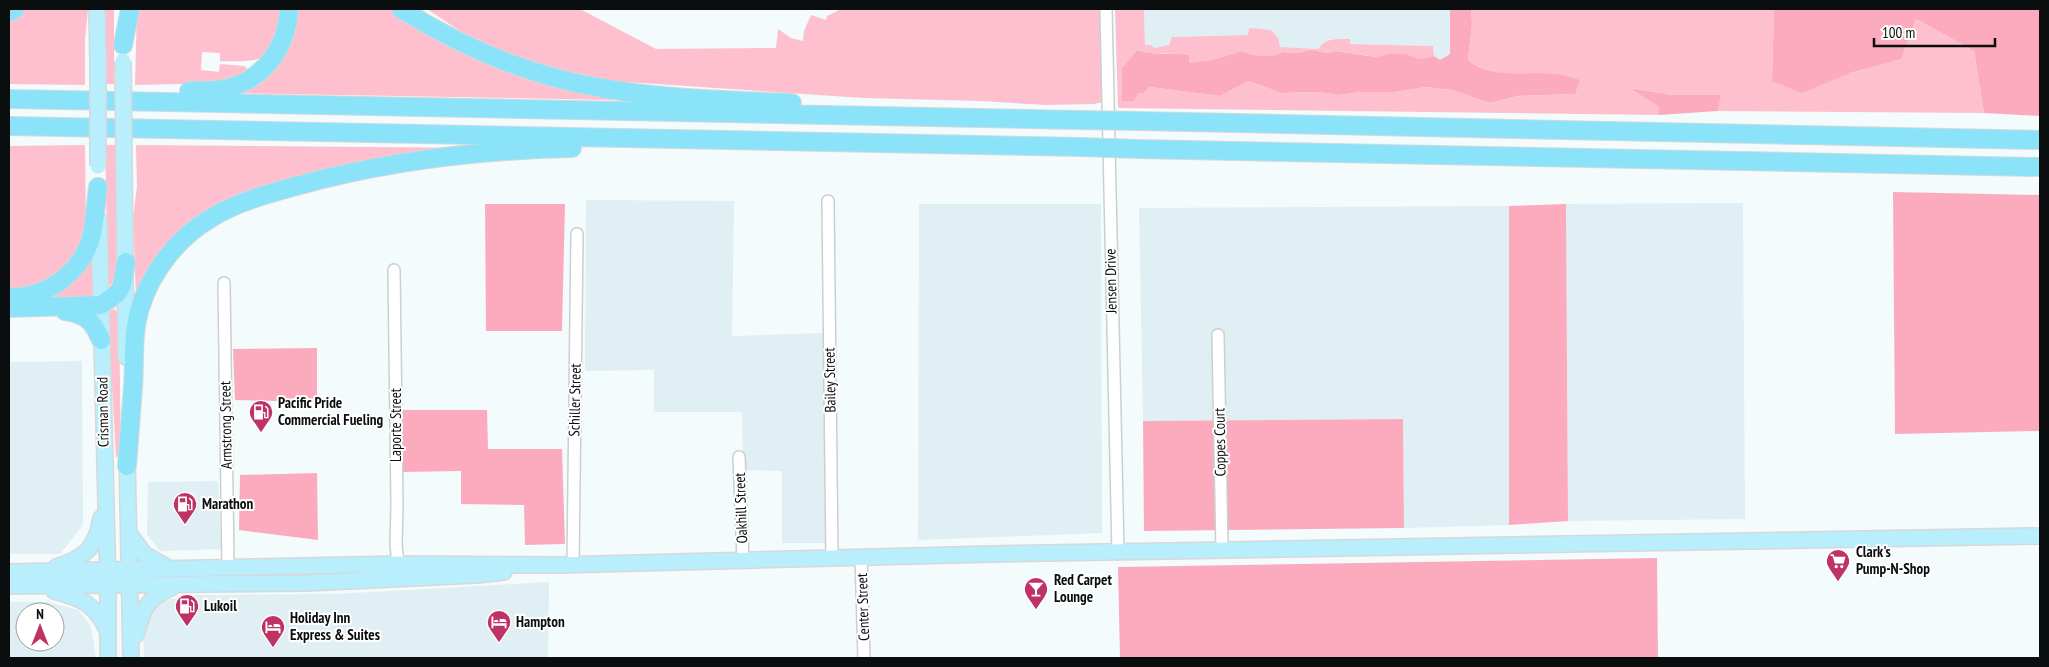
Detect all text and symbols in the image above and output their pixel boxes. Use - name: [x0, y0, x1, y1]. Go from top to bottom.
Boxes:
- scale bar: [1874, 15, 1995, 47]
- text: 100 m: [1882, 23, 1915, 42]
- street label: Jensen Drive: [1100, 249, 1121, 315]
- street label: Bailey Street: [819, 347, 840, 413]
- street label: Schiller Street: [564, 363, 585, 437]
- street label: Crisman Road: [92, 377, 113, 447]
- street label: Armstrong Street: [215, 381, 236, 469]
- street label: Laporte Street: [386, 388, 405, 462]
- place label: Pacific Pride Commercial Fueling: [278, 393, 383, 429]
- fuel station icon: Pacific Pride Commercial Fueling: [248, 399, 274, 433]
- street label: Coppes Court: [1209, 408, 1230, 476]
- street label: Oakhill Street: [730, 472, 751, 544]
- fuel station icon: Marathon: [172, 491, 198, 525]
- place label: Marathon: [202, 494, 254, 513]
- place label: Clark's Pump-N-Shop: [1856, 542, 1930, 578]
- supermarket icon: Clark's Pump-N-Shop: [1825, 548, 1851, 582]
- place label: Red Carpet Lounge: [1054, 570, 1112, 606]
- street label: Center Street: [852, 573, 873, 641]
- bar icon: Red Carpet Lounge: [1023, 576, 1049, 610]
- fuel station icon: Lukoil: [174, 593, 200, 627]
- place label: Lukoil: [204, 596, 237, 615]
- north arrow: [15, 602, 65, 652]
- text: N: [36, 605, 44, 623]
- place label: Holiday Inn Express & Suites: [290, 608, 380, 644]
- hotel icon: Hampton: [486, 609, 512, 643]
- place label: Hampton: [516, 612, 565, 631]
- hotel icon: Holiday Inn Express & Suites: [260, 614, 286, 648]

